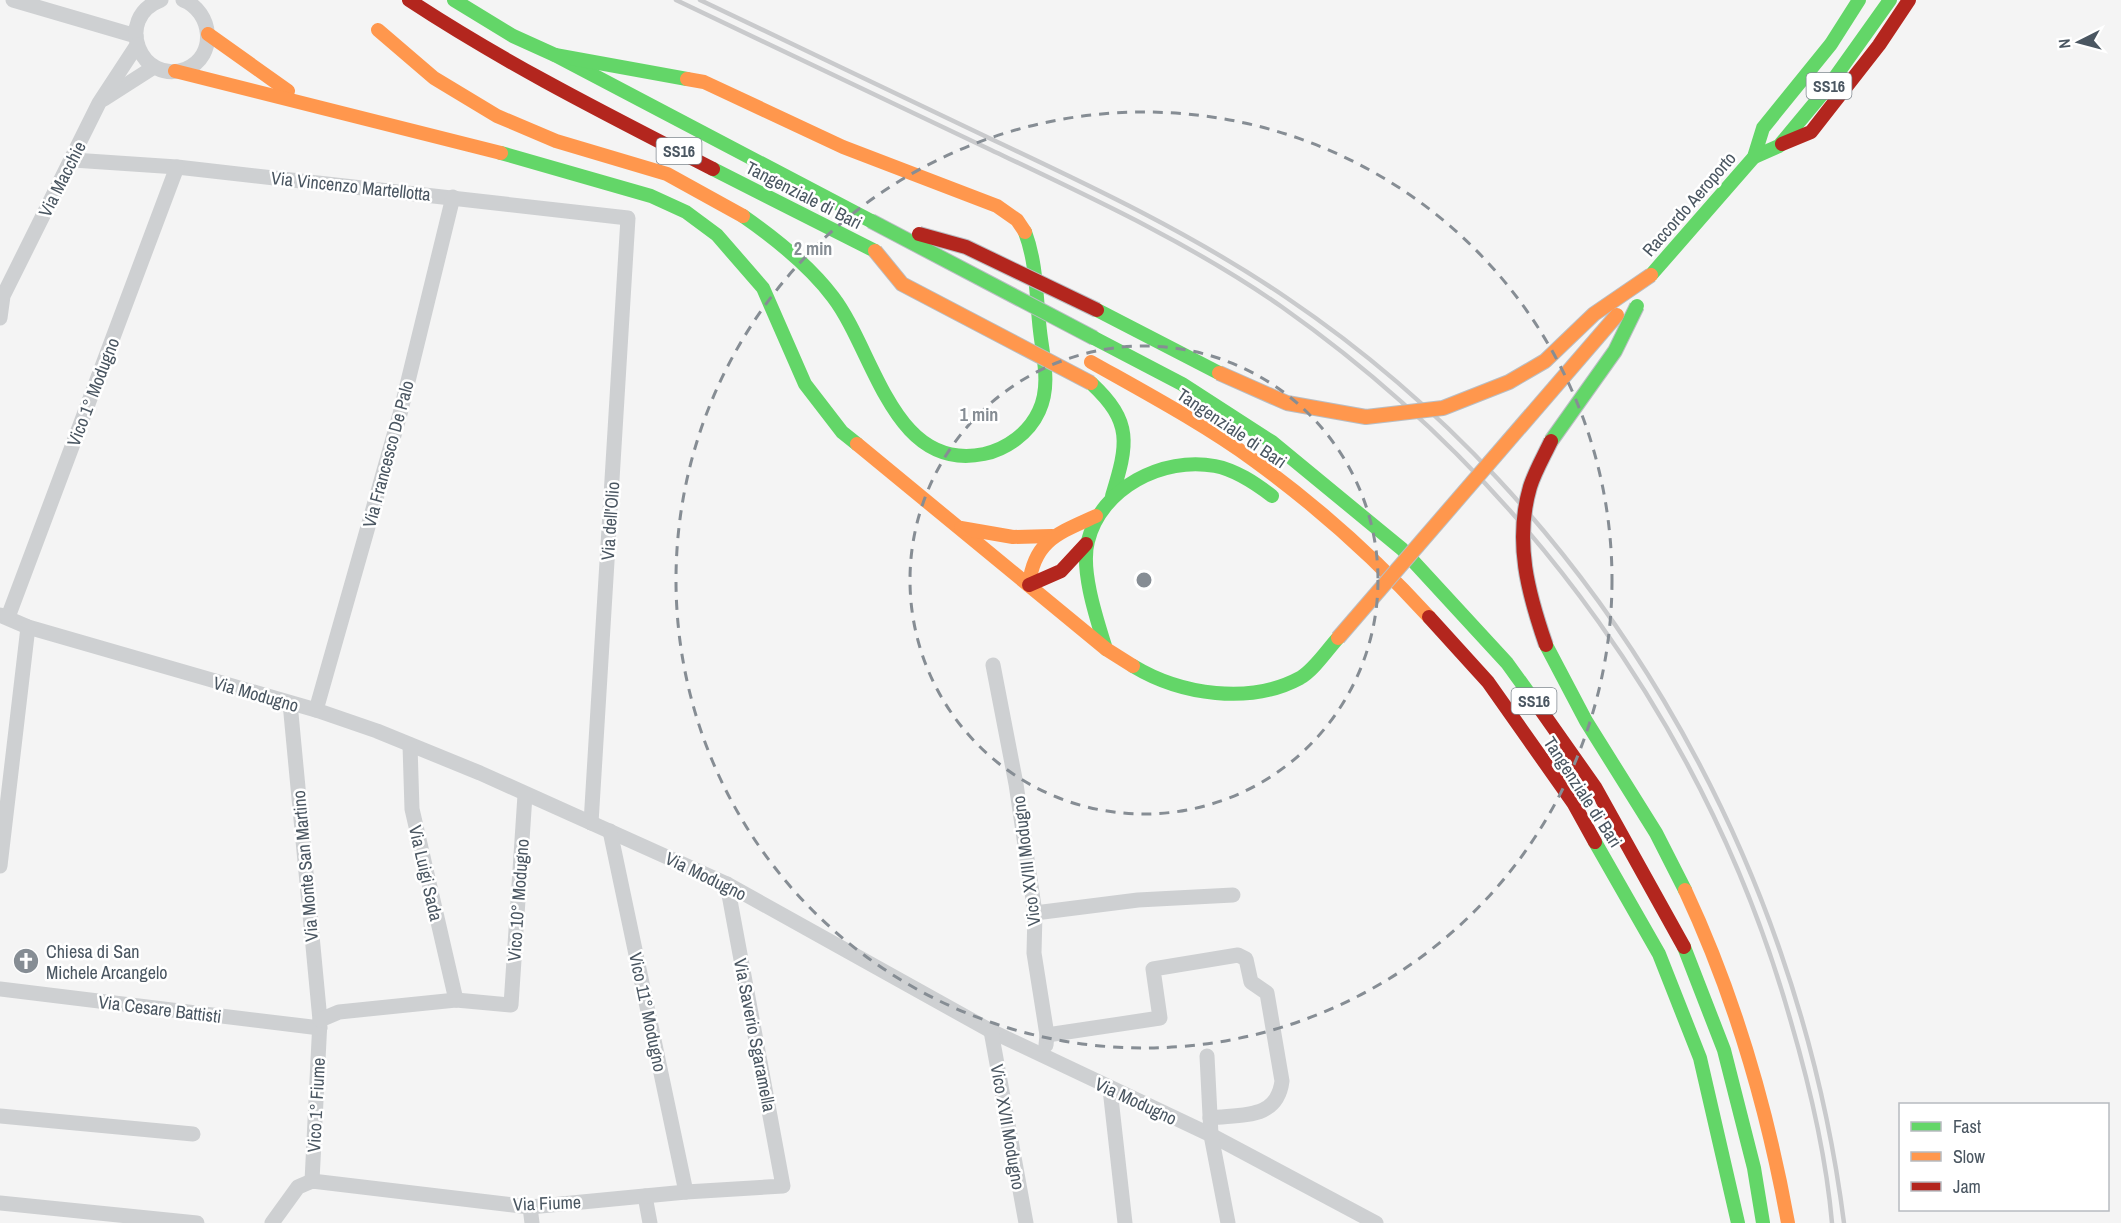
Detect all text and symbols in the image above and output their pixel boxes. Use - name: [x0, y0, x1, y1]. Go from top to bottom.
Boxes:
- north arrow: [2049, 12, 2109, 72]
- text: N: [2053, 38, 2076, 49]
- road number: SS16: [1806, 73, 1852, 99]
- street label: Via Macchie: [32, 137, 92, 221]
- road number: SS16: [656, 138, 702, 164]
- street label: Raccordo Aeroporto: [1637, 146, 1741, 262]
- street label: Tangenziale di Bari: [742, 155, 866, 235]
- street label: Via Vincenzo Martellotta: [270, 165, 432, 207]
- text: 2 min: [794, 236, 832, 261]
- street label: Vico 1° Modugno: [61, 334, 125, 450]
- street label: Via Francesco De Palo: [356, 378, 420, 530]
- street label: Tangenziale di Bari: [1172, 382, 1292, 474]
- text: 1 min: [960, 402, 998, 427]
- street label: Via dell'Olio: [595, 481, 625, 561]
- centre of rings: [1134, 570, 1154, 590]
- street label: Via Modugno: [210, 670, 302, 718]
- road number: SS16: [1512, 688, 1556, 714]
- street label: Tangenziale di Bari: [1538, 732, 1628, 852]
- street label: Via Monte San Martino: [286, 789, 324, 943]
- street label: Vico XVIII Modugno: [1006, 794, 1046, 928]
- street label: Via Luigi Sada: [403, 823, 449, 923]
- street label: Vico 10° Modugno: [501, 838, 535, 962]
- street label: Via Modugno: [661, 846, 751, 906]
- place label: Chiesa di San Michele Arcangelo: [46, 939, 167, 985]
- church icon: Chiesa di San Michele Arcangelo: [11, 946, 41, 976]
- street label: Vico 11° Modugno: [623, 950, 673, 1074]
- street label: Via Saverio Sgaramella: [728, 956, 782, 1114]
- street label: Via Cesare Battisti: [97, 989, 223, 1029]
- street label: Vico 1° Fiume: [301, 1057, 331, 1153]
- street label: Vico XVII Modugno: [985, 1062, 1031, 1192]
- street label: Via Modugno: [1091, 1071, 1181, 1131]
- legend: [1899, 1103, 2109, 1211]
- text: Fast: [1953, 1114, 1981, 1139]
- text: Slow: [1953, 1144, 1985, 1169]
- text: Jam: [1953, 1174, 1981, 1199]
- street label: Via Fiume: [513, 1189, 581, 1217]

